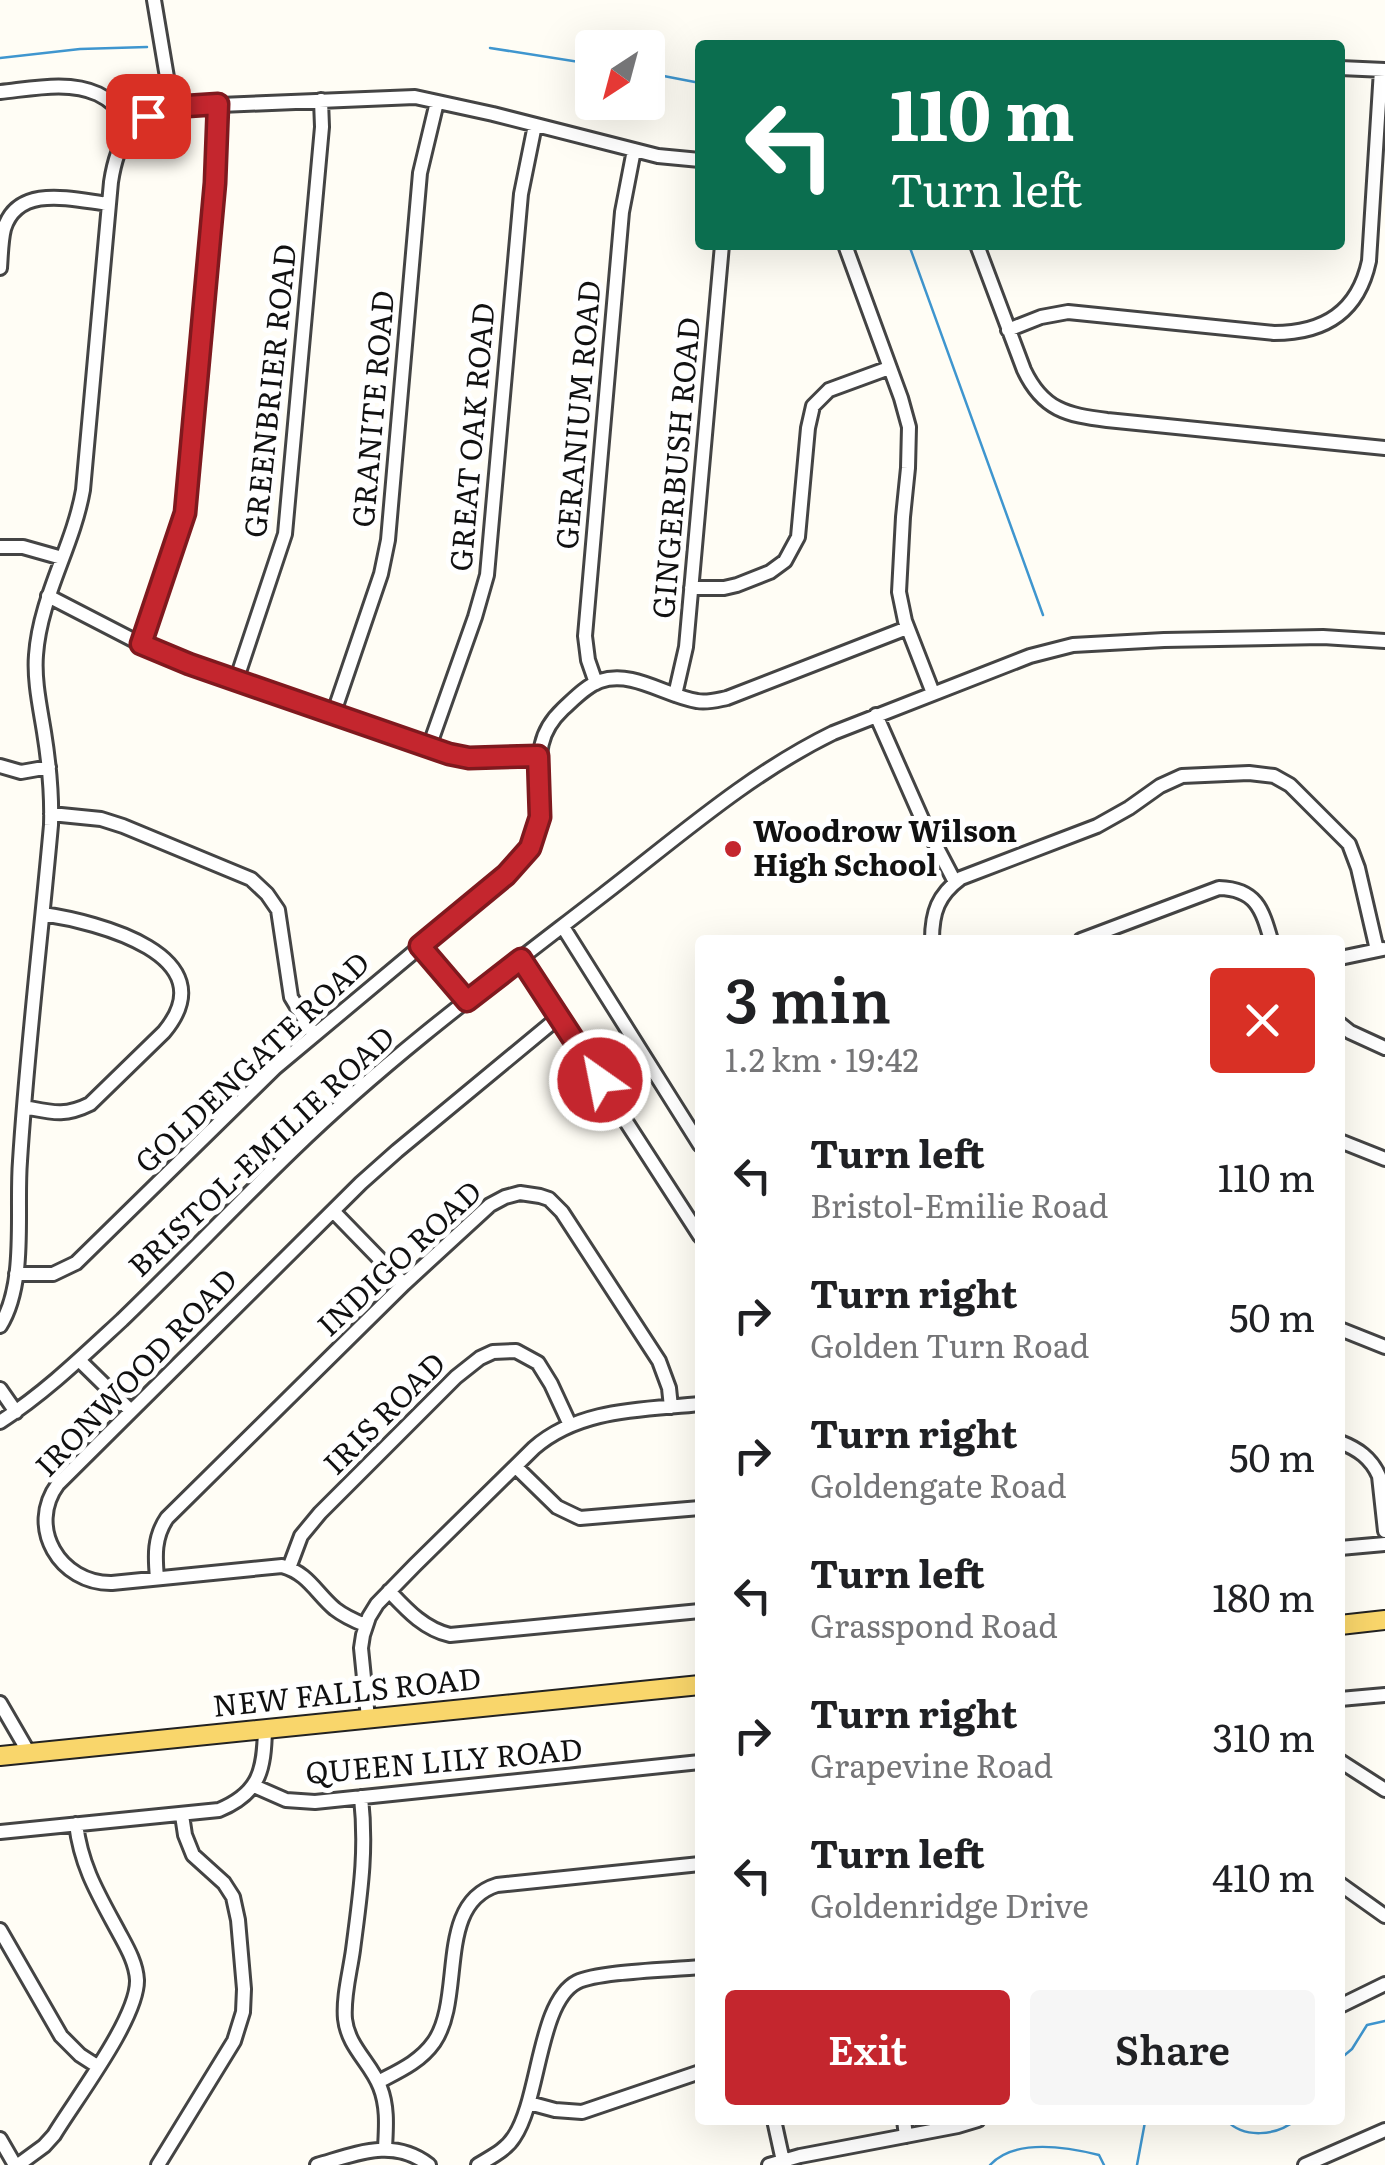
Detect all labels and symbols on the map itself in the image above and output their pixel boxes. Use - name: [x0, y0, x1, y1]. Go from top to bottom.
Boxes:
- north arrow: [575, 30, 665, 120]
- pin: [106, 74, 191, 159]
- street label: GREENBRIER ROAD: [231, 242, 305, 540]
- street label: GERANIUM ROAD: [542, 278, 610, 551]
- street label: GRANITE ROAD: [339, 288, 403, 529]
- street label: GREAT OAK ROAD: [436, 301, 504, 573]
- street label: GINGERBUSH ROAD: [639, 315, 709, 620]
- place label: Woodrow Wilson High School: [753, 807, 1017, 885]
- marker: Woodrow Wilson High School: [722, 838, 744, 860]
- street label: GOLDENGATE ROAD: [124, 940, 378, 1182]
- street label: BRISTOL-EMILIE ROAD: [117, 1014, 403, 1285]
- position arrow: [548, 1028, 652, 1132]
- street label: INDIGO ROAD: [306, 1169, 490, 1345]
- street label: IRONWOOD ROAD: [24, 1257, 246, 1485]
- street label: IRIS ROAD: [312, 1341, 454, 1483]
- street label: NEW FALLS ROAD: [210, 1654, 483, 1726]
- street label: QUEEN LILY ROAD: [303, 1725, 584, 1793]

